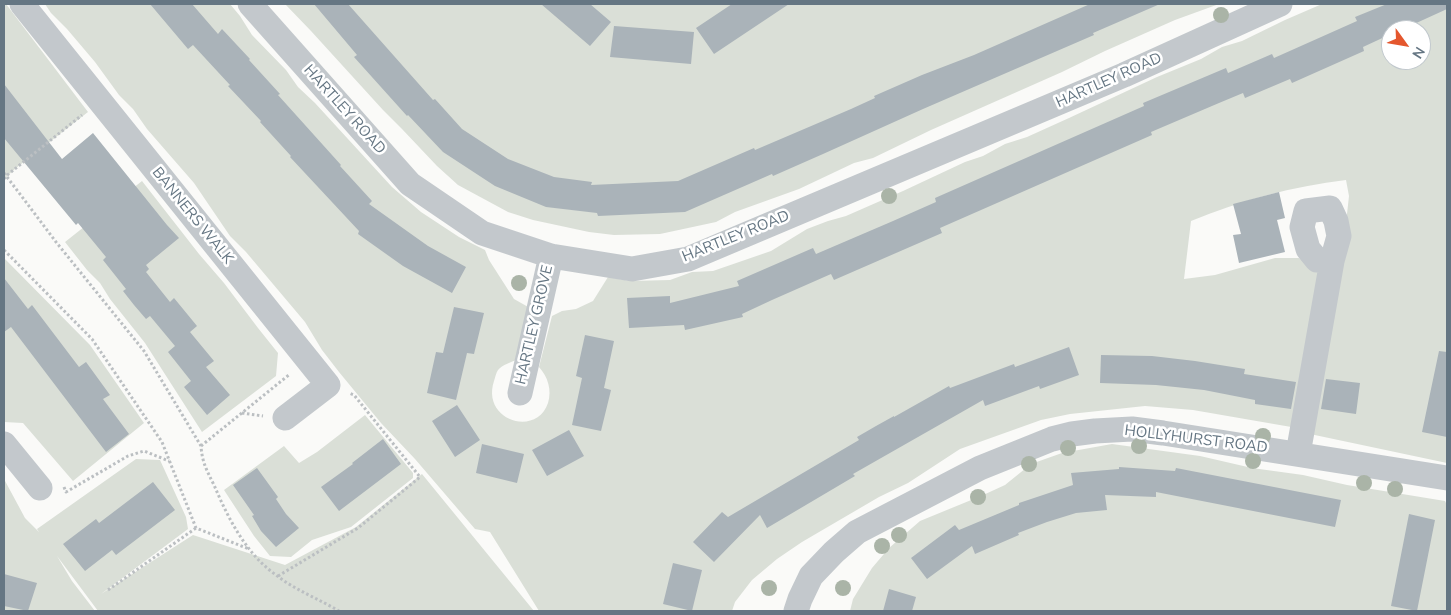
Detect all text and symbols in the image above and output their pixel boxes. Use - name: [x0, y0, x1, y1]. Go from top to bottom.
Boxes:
- north arrow: [1381, 20, 1431, 70]
- text: N: [1407, 43, 1429, 62]
- street label: HARTLEY ROAD: [1053, 50, 1165, 112]
- street label: HARTLEY ROAD: [299, 62, 389, 158]
- street label: BANNERS WALK: [148, 164, 236, 268]
- street label: HARTLEY ROAD: [680, 207, 792, 267]
- street label: HARTLEY GROVE: [513, 264, 557, 386]
- street label: HOLLYHURST ROAD: [1123, 422, 1269, 458]

